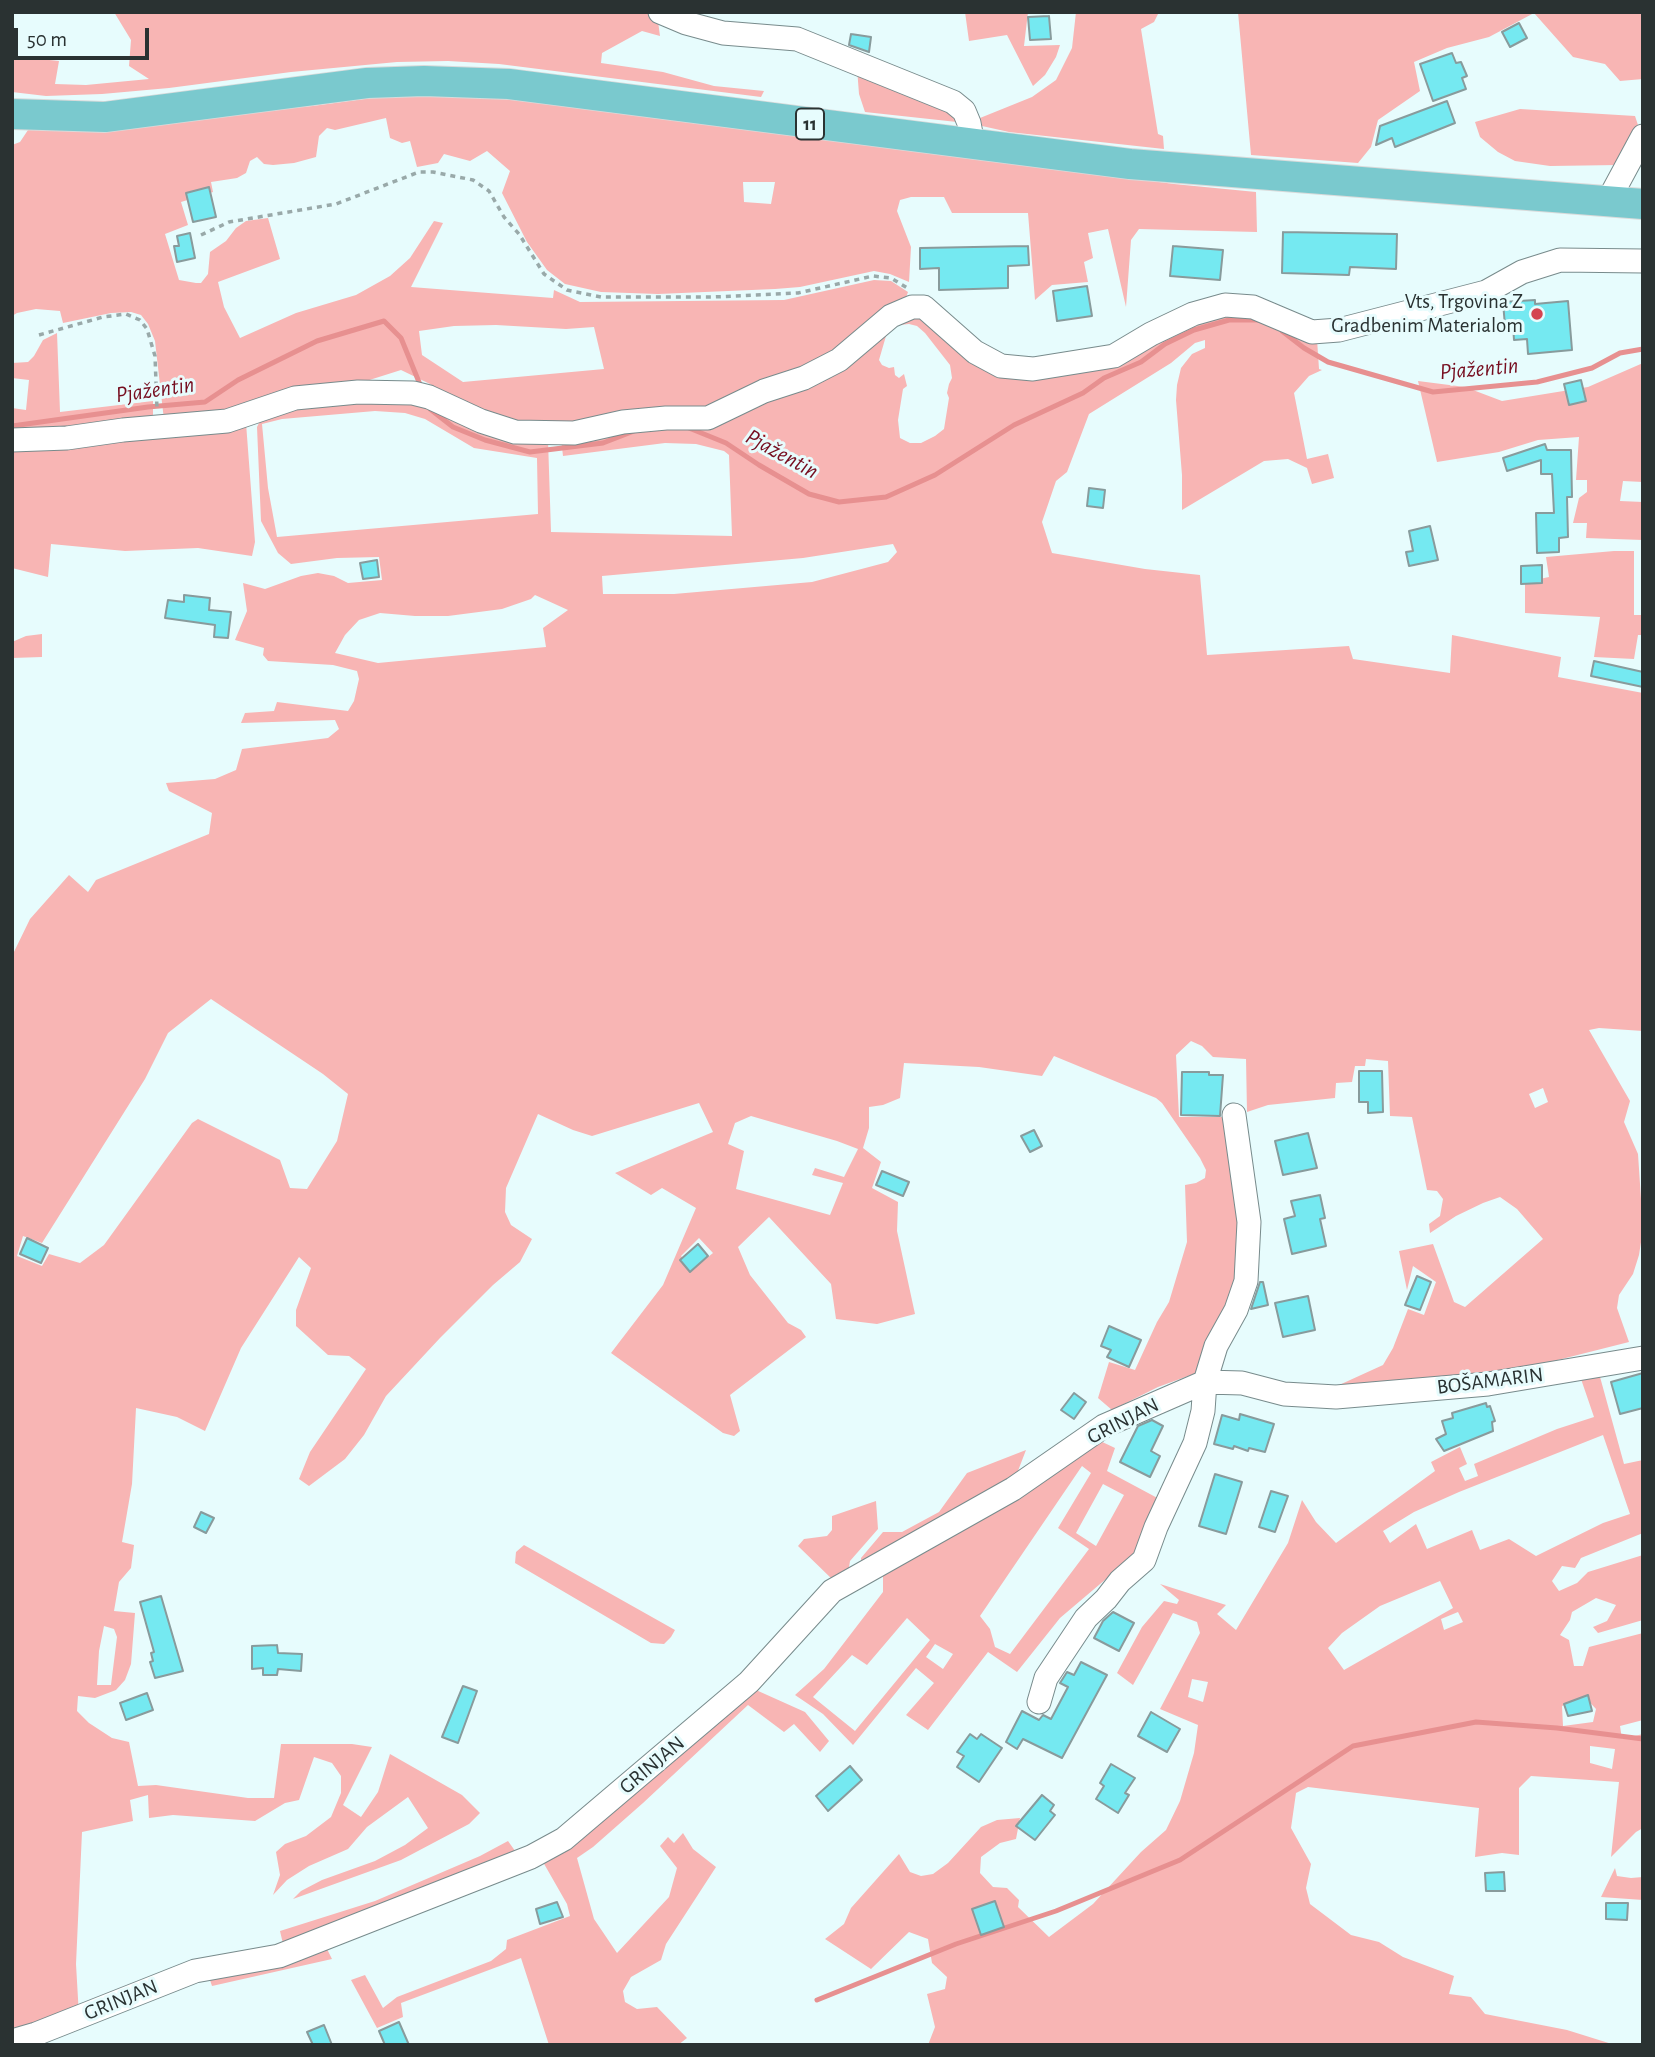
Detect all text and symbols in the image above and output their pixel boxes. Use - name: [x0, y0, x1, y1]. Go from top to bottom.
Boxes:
- scale bar: [18, 14, 152, 58]
- text: 50 m: [27, 29, 67, 50]
- road number: 11: [796, 108, 824, 140]
- place label: Vts, Trgovina Z Gradbenim Materialom: [1331, 289, 1523, 339]
- marker: Vts, Trgovina Z Gradbenim Materialom: [1529, 306, 1545, 322]
- water label: Pjažentin: [1438, 352, 1520, 386]
- water label: Pjažentin: [114, 371, 196, 409]
- water label: Pjažentin: [741, 423, 823, 485]
- street label: BOŠAMARIN: [1435, 1362, 1545, 1400]
- street label: GRINJAN: [1083, 1392, 1163, 1450]
- street label: GRINJAN: [614, 1731, 690, 1799]
- street label: GRINJAN: [80, 1974, 162, 2026]

